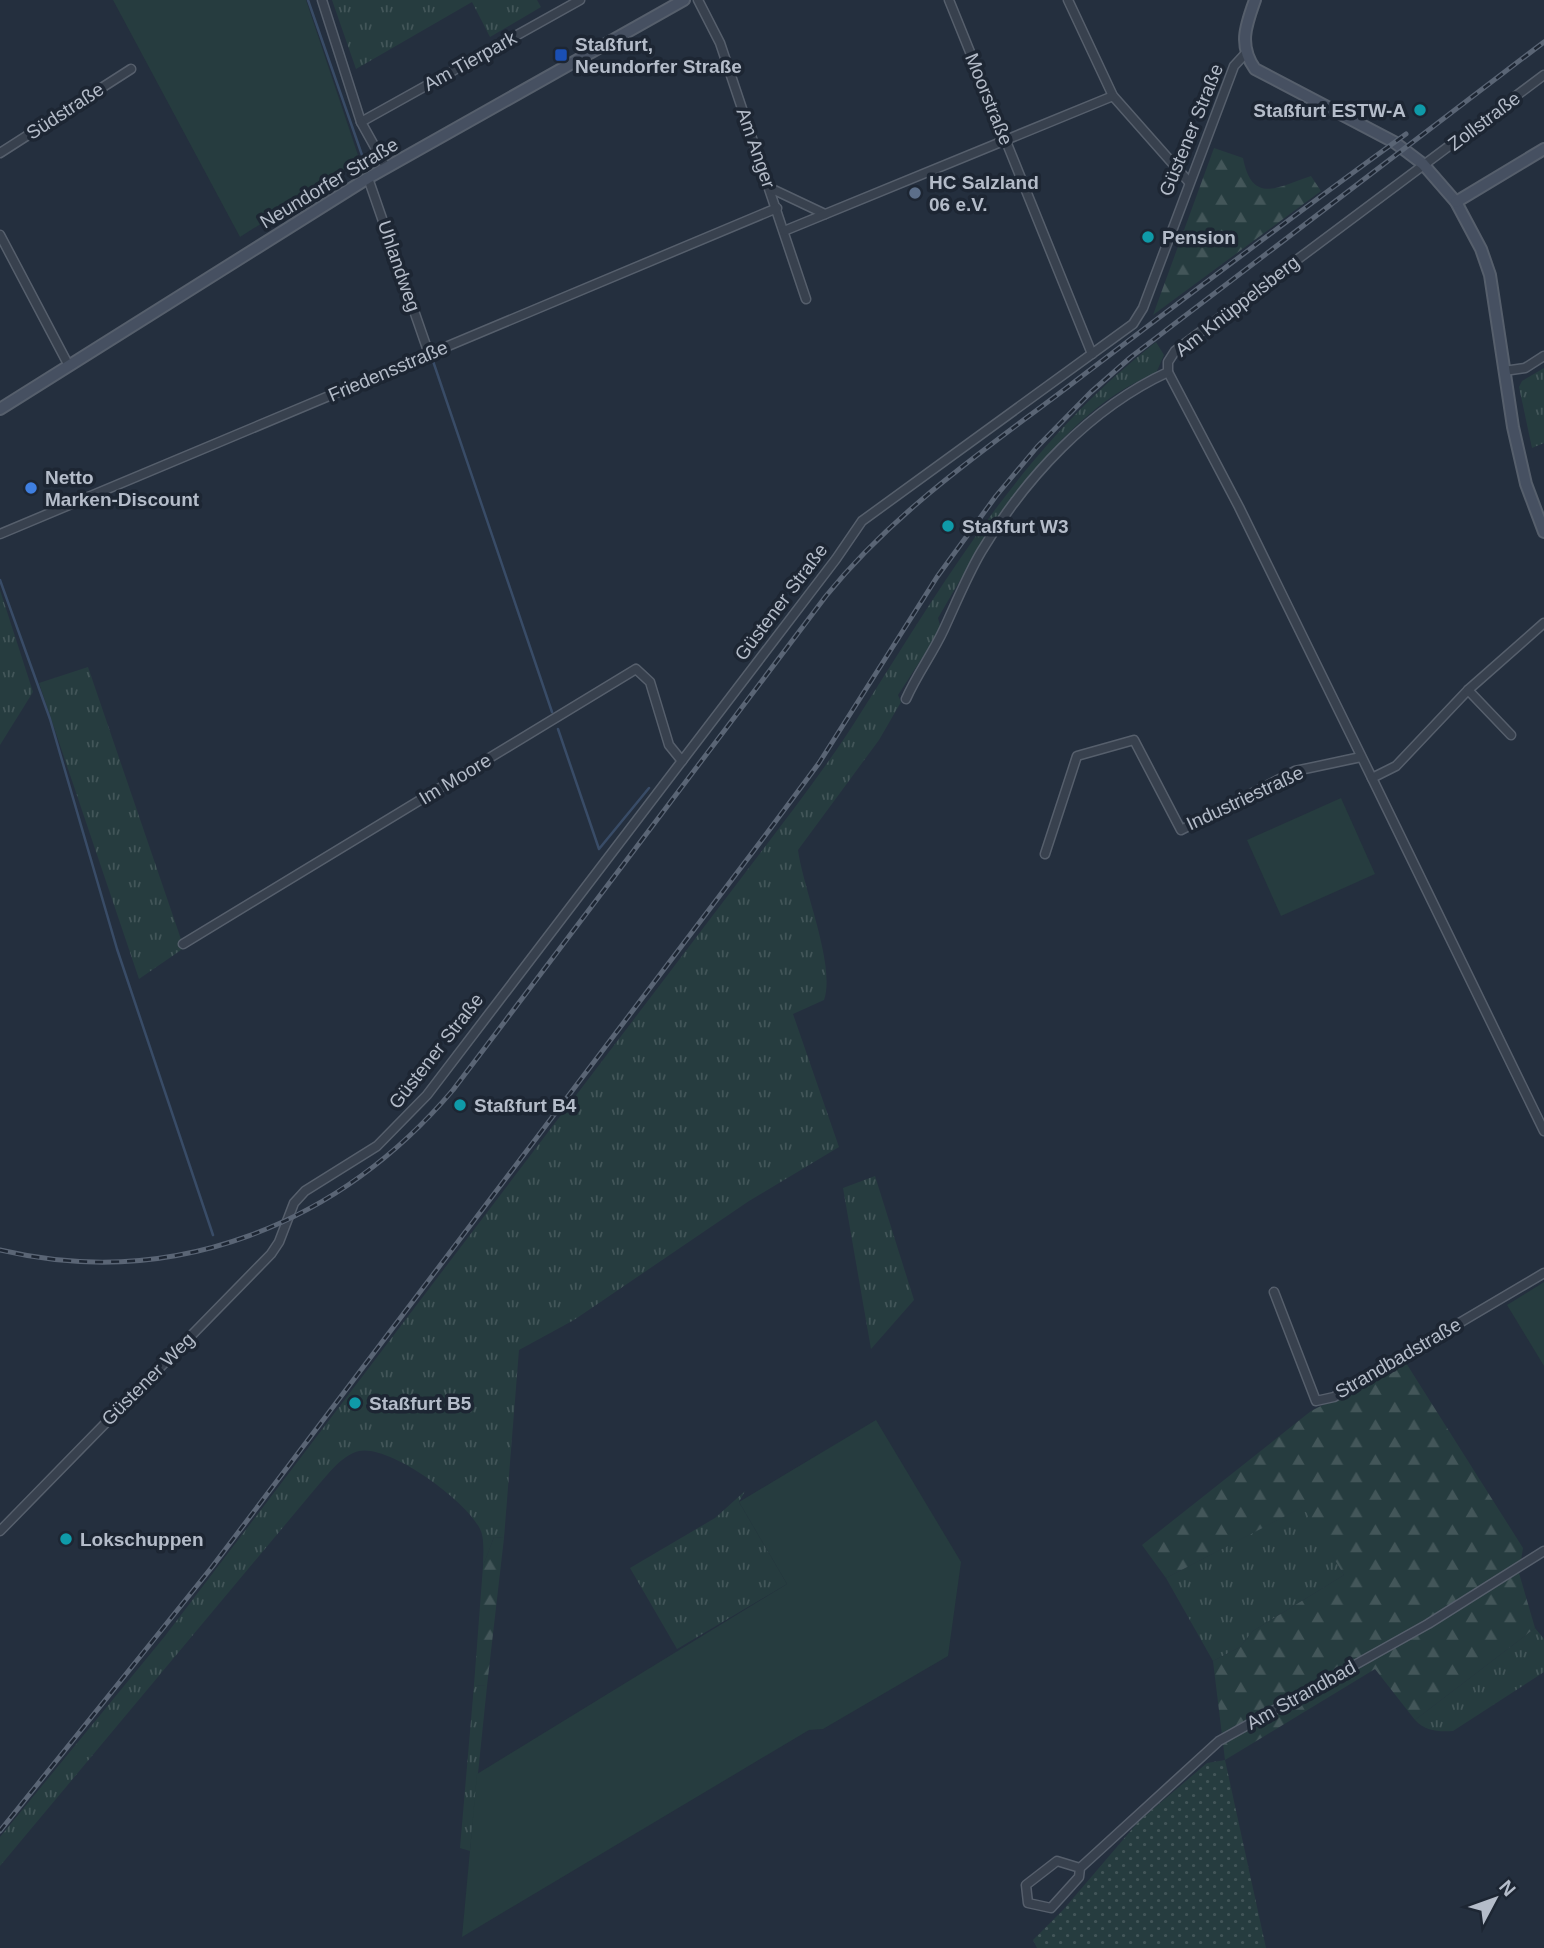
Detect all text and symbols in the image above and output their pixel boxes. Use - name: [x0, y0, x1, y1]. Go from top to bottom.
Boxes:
- street label: Am Tierpark: [420, 27, 520, 95]
- place label: Staßfurt, Neundorfer Straße: [575, 34, 742, 77]
- marker: Staßfurt, Neundorfer Straße: [553, 47, 569, 63]
- street label: Moorstraße: [961, 50, 1017, 148]
- street label: Güstener Straße: [1155, 61, 1227, 199]
- street label: Südstraße: [23, 78, 107, 144]
- street label: Zollstraße: [1444, 87, 1524, 155]
- place label: Staßfurt ESTW-A: [1253, 100, 1406, 121]
- marker: Staßfurt ESTW-A: [1412, 102, 1428, 118]
- street label: Am Anger: [732, 105, 780, 191]
- street label: Neundorfer Straße: [256, 133, 402, 233]
- place label: HC Salzland 06 e.V.: [929, 172, 1039, 215]
- marker: HC Salzland 06 e.V.: [907, 185, 923, 201]
- street label: Uhlandweg: [374, 218, 424, 314]
- place label: Pension: [1162, 227, 1236, 248]
- marker: Pension: [1140, 229, 1156, 245]
- street label: Am Knüppelsberg: [1171, 251, 1303, 361]
- street label: Friedensstraße: [325, 336, 451, 406]
- place label: Netto Marken-Discount: [45, 467, 200, 510]
- marker: Netto Marken-Discount: [23, 480, 39, 496]
- place label: Staßfurt W3: [962, 516, 1069, 537]
- marker: Staßfurt W3: [940, 518, 956, 534]
- street label: Güstener Straße: [730, 540, 832, 664]
- street label: Im Moore: [415, 749, 495, 809]
- street label: Industriestraße: [1183, 762, 1307, 834]
- street label: Güstener Straße: [384, 989, 488, 1113]
- place label: Staßfurt B4: [474, 1095, 577, 1116]
- marker: Staßfurt B4: [452, 1097, 468, 1113]
- street label: Strandbadstraße: [1331, 1314, 1465, 1402]
- street label: Güstener Weg: [97, 1328, 199, 1430]
- place label: Staßfurt B5: [369, 1393, 472, 1414]
- marker: Staßfurt B5: [347, 1395, 363, 1411]
- place label: Lokschuppen: [80, 1529, 204, 1550]
- marker: Lokschuppen: [58, 1531, 74, 1547]
- street label: Am Strandbad: [1243, 1656, 1359, 1734]
- north arrow: [1460, 1864, 1530, 1934]
- text: N: [1495, 1876, 1520, 1900]

